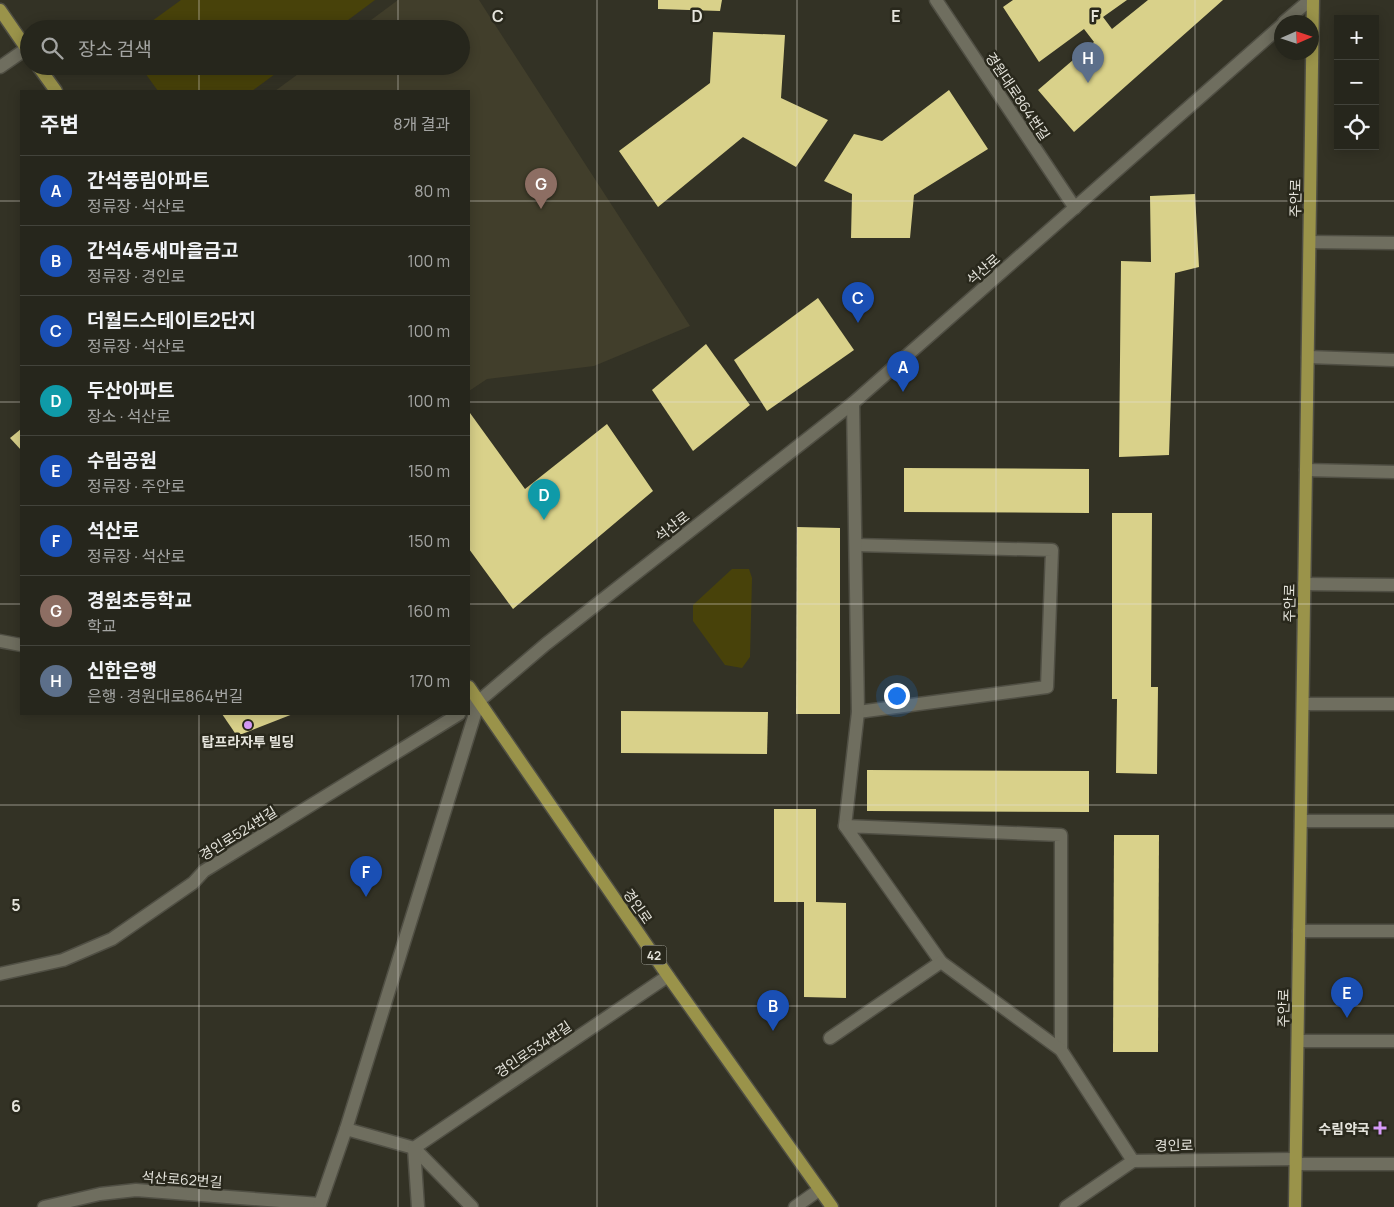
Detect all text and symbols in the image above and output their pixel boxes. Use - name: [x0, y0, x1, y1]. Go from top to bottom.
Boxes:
- text: C: [492, 5, 504, 27]
- text: D: [691, 5, 703, 27]
- text: E: [891, 5, 901, 27]
- text: F: [1091, 5, 1100, 27]
- north arrow: [1274, 15, 1319, 60]
- map controls: [1334, 15, 1379, 150]
- button: +: [1334, 15, 1379, 60]
- search box: [20, 20, 470, 75]
- icon: search: [38, 34, 66, 62]
- text: 장소 검색: [78, 36, 152, 62]
- pin: H: [1072, 42, 1104, 83]
- street label: 경원대로864번길: [982, 48, 1054, 144]
- button: −: [1334, 60, 1379, 105]
- button: locate: [1334, 105, 1379, 150]
- text: 주변: [40, 110, 79, 138]
- text: 8개 결과: [393, 113, 450, 135]
- text: 간석풍림아파트: [87, 167, 209, 193]
- pin: G: [525, 168, 557, 209]
- street label: 주안로: [1285, 178, 1305, 217]
- text: A: [51, 180, 61, 202]
- text: 80 m: [414, 180, 450, 202]
- text: 정류장 · 석산로: [87, 195, 185, 217]
- text: 간석4동새마을금고: [87, 237, 238, 263]
- street label: 석산로: [962, 249, 1004, 289]
- text: B: [51, 250, 61, 272]
- text: 100 m: [407, 250, 450, 272]
- text: 정류장 · 경인로: [87, 265, 185, 287]
- pin: C: [842, 282, 874, 323]
- text: 더월드스테이트2단지: [87, 307, 256, 333]
- text: C: [50, 320, 62, 342]
- text: 100 m: [407, 320, 450, 342]
- text: 정류장 · 석산로: [87, 335, 185, 357]
- pin: A: [887, 351, 919, 392]
- text: 두산아파트: [87, 377, 174, 403]
- text: D: [50, 390, 62, 412]
- text: 100 m: [407, 390, 450, 412]
- text: 장소 · 석산로: [87, 405, 171, 427]
- text: 수림공원: [87, 447, 157, 473]
- text: E: [51, 460, 61, 482]
- text: 150 m: [408, 460, 450, 482]
- text: 정류장 · 주안로: [87, 475, 185, 497]
- pin: D: [528, 479, 560, 520]
- street label: 석산로: [651, 507, 693, 545]
- text: 석산로: [87, 517, 139, 543]
- text: F: [52, 530, 60, 552]
- text: 150 m: [408, 530, 450, 552]
- text: 정류장 · 석산로: [87, 545, 185, 567]
- street label: 주안로: [1279, 583, 1299, 622]
- text: 경원초등학교: [87, 587, 192, 613]
- text: G: [50, 600, 62, 622]
- text: 160 m: [407, 600, 450, 622]
- text: 학교: [87, 615, 116, 637]
- text: 신한은행: [87, 657, 157, 683]
- text: H: [50, 670, 62, 692]
- text: 170 m: [409, 670, 450, 692]
- your location: [884, 683, 910, 709]
- text: 은행 · 경원대로864번길: [87, 685, 243, 707]
- marker: 탑프라자투 빌딩: [242, 719, 254, 731]
- place label: 탑프라자투 빌딩: [202, 732, 294, 751]
- street label: 경인로524번길: [196, 802, 280, 864]
- pin: F: [350, 856, 382, 897]
- street label: 경인로: [619, 885, 657, 927]
- text: 5: [11, 894, 21, 916]
- road number: 42: [642, 946, 666, 964]
- pin: E: [1331, 977, 1363, 1018]
- street label: 주안로: [1273, 988, 1293, 1027]
- pin: B: [757, 990, 789, 1031]
- street label: 경인로534번길: [491, 1016, 575, 1082]
- text: 6: [11, 1095, 21, 1117]
- place label: 수림약국: [1318, 1119, 1370, 1138]
- marker: 수림약국: [1374, 1122, 1386, 1134]
- street label: 경인로: [1155, 1135, 1194, 1155]
- street label: 석산로62번길: [141, 1167, 223, 1191]

